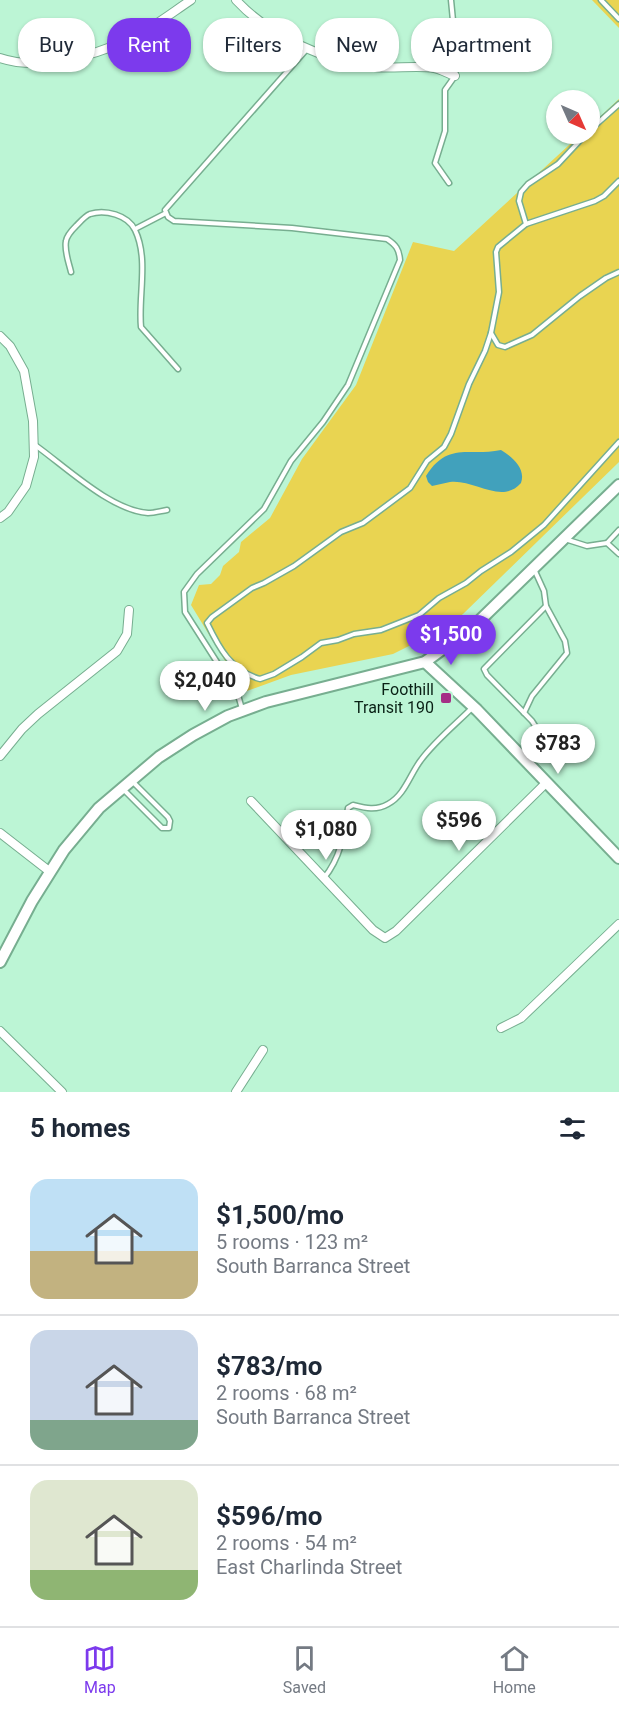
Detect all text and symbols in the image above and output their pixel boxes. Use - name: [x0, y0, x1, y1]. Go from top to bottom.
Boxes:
- chip: Buy: [18, 18, 95, 72]
- chip: Rent: [107, 18, 191, 72]
- chip: Filters: [203, 18, 303, 72]
- chip: New: [315, 18, 399, 72]
- chip: Apartment: [411, 18, 552, 72]
- north arrow: [546, 90, 600, 144]
- map controls: [546, 90, 600, 144]
- pin: $1,500: [402, 615, 500, 666]
- text: $1,500: [420, 622, 482, 646]
- pin: $2,040: [156, 661, 254, 712]
- text: $2,040: [174, 668, 236, 692]
- place label: Foothill Transit 190: [354, 680, 434, 717]
- marker: Foothill Transit 190: [439, 691, 453, 705]
- pin: $783: [522, 724, 594, 775]
- text: $783: [535, 731, 581, 755]
- pin: $596: [423, 801, 495, 852]
- text: $596: [436, 808, 482, 832]
- pin: $1,080: [277, 810, 375, 861]
- text: $1,080: [295, 817, 357, 841]
- icon: filters: [556, 1112, 589, 1145]
- text: 5 homes: [30, 1113, 131, 1143]
- text: $1,500/mo: [216, 1200, 344, 1230]
- icon: home: [78, 1203, 150, 1275]
- text: 5 rooms · 123 m²: [216, 1230, 368, 1254]
- text: South Barranca Street: [216, 1254, 410, 1278]
- text: $783/mo: [216, 1351, 323, 1381]
- icon: home: [78, 1354, 150, 1426]
- text: 2 rooms · 68 m²: [216, 1381, 357, 1405]
- text: South Barranca Street: [216, 1405, 410, 1429]
- text: $596/mo: [216, 1501, 323, 1531]
- icon: home: [78, 1504, 150, 1576]
- text: 2 rooms · 54 m²: [216, 1531, 357, 1555]
- text: East Charlinda Street: [216, 1555, 402, 1579]
- tab: Map: [83, 1642, 116, 1697]
- tab: Saved: [283, 1642, 326, 1697]
- tab: Home: [493, 1642, 536, 1697]

